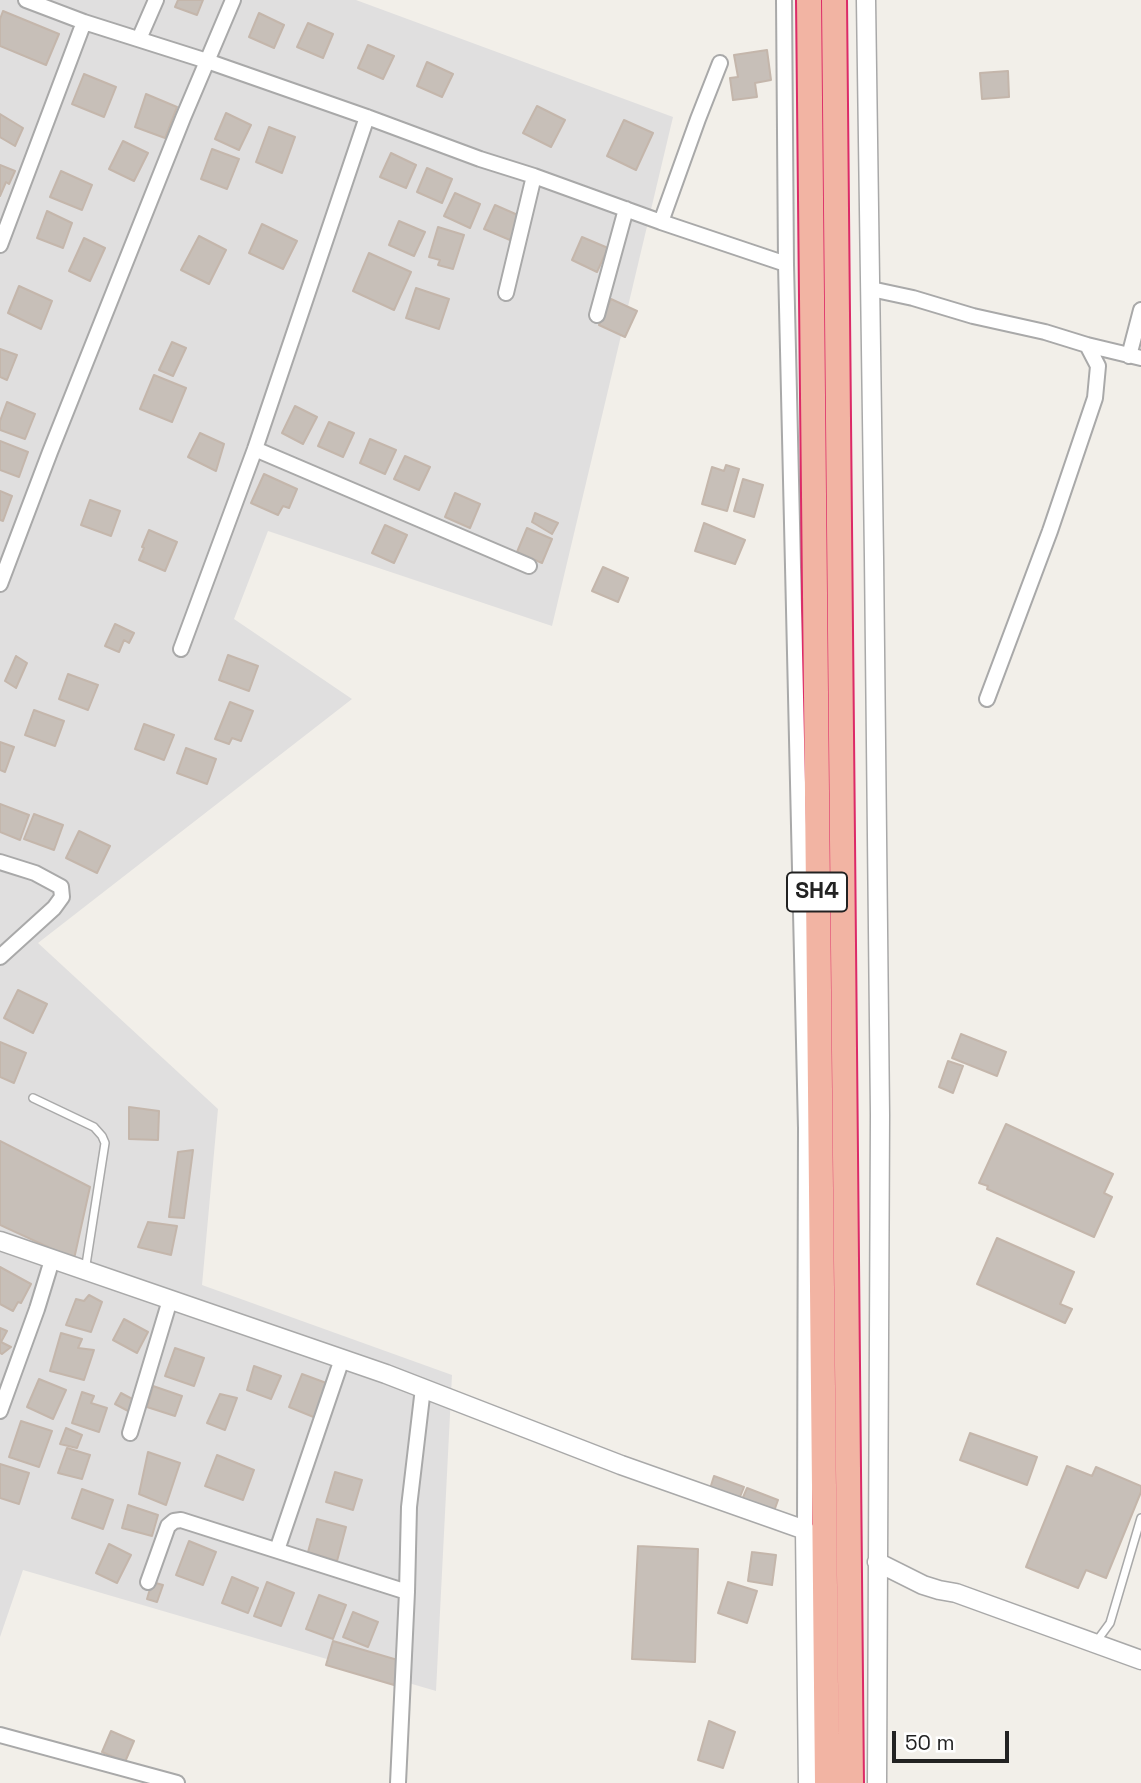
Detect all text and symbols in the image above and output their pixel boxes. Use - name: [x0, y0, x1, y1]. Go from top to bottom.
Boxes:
- road number: SH4: [787, 872, 847, 912]
- scale bar: [896, 1716, 1013, 1760]
- text: 50 m: [905, 1729, 955, 1756]

